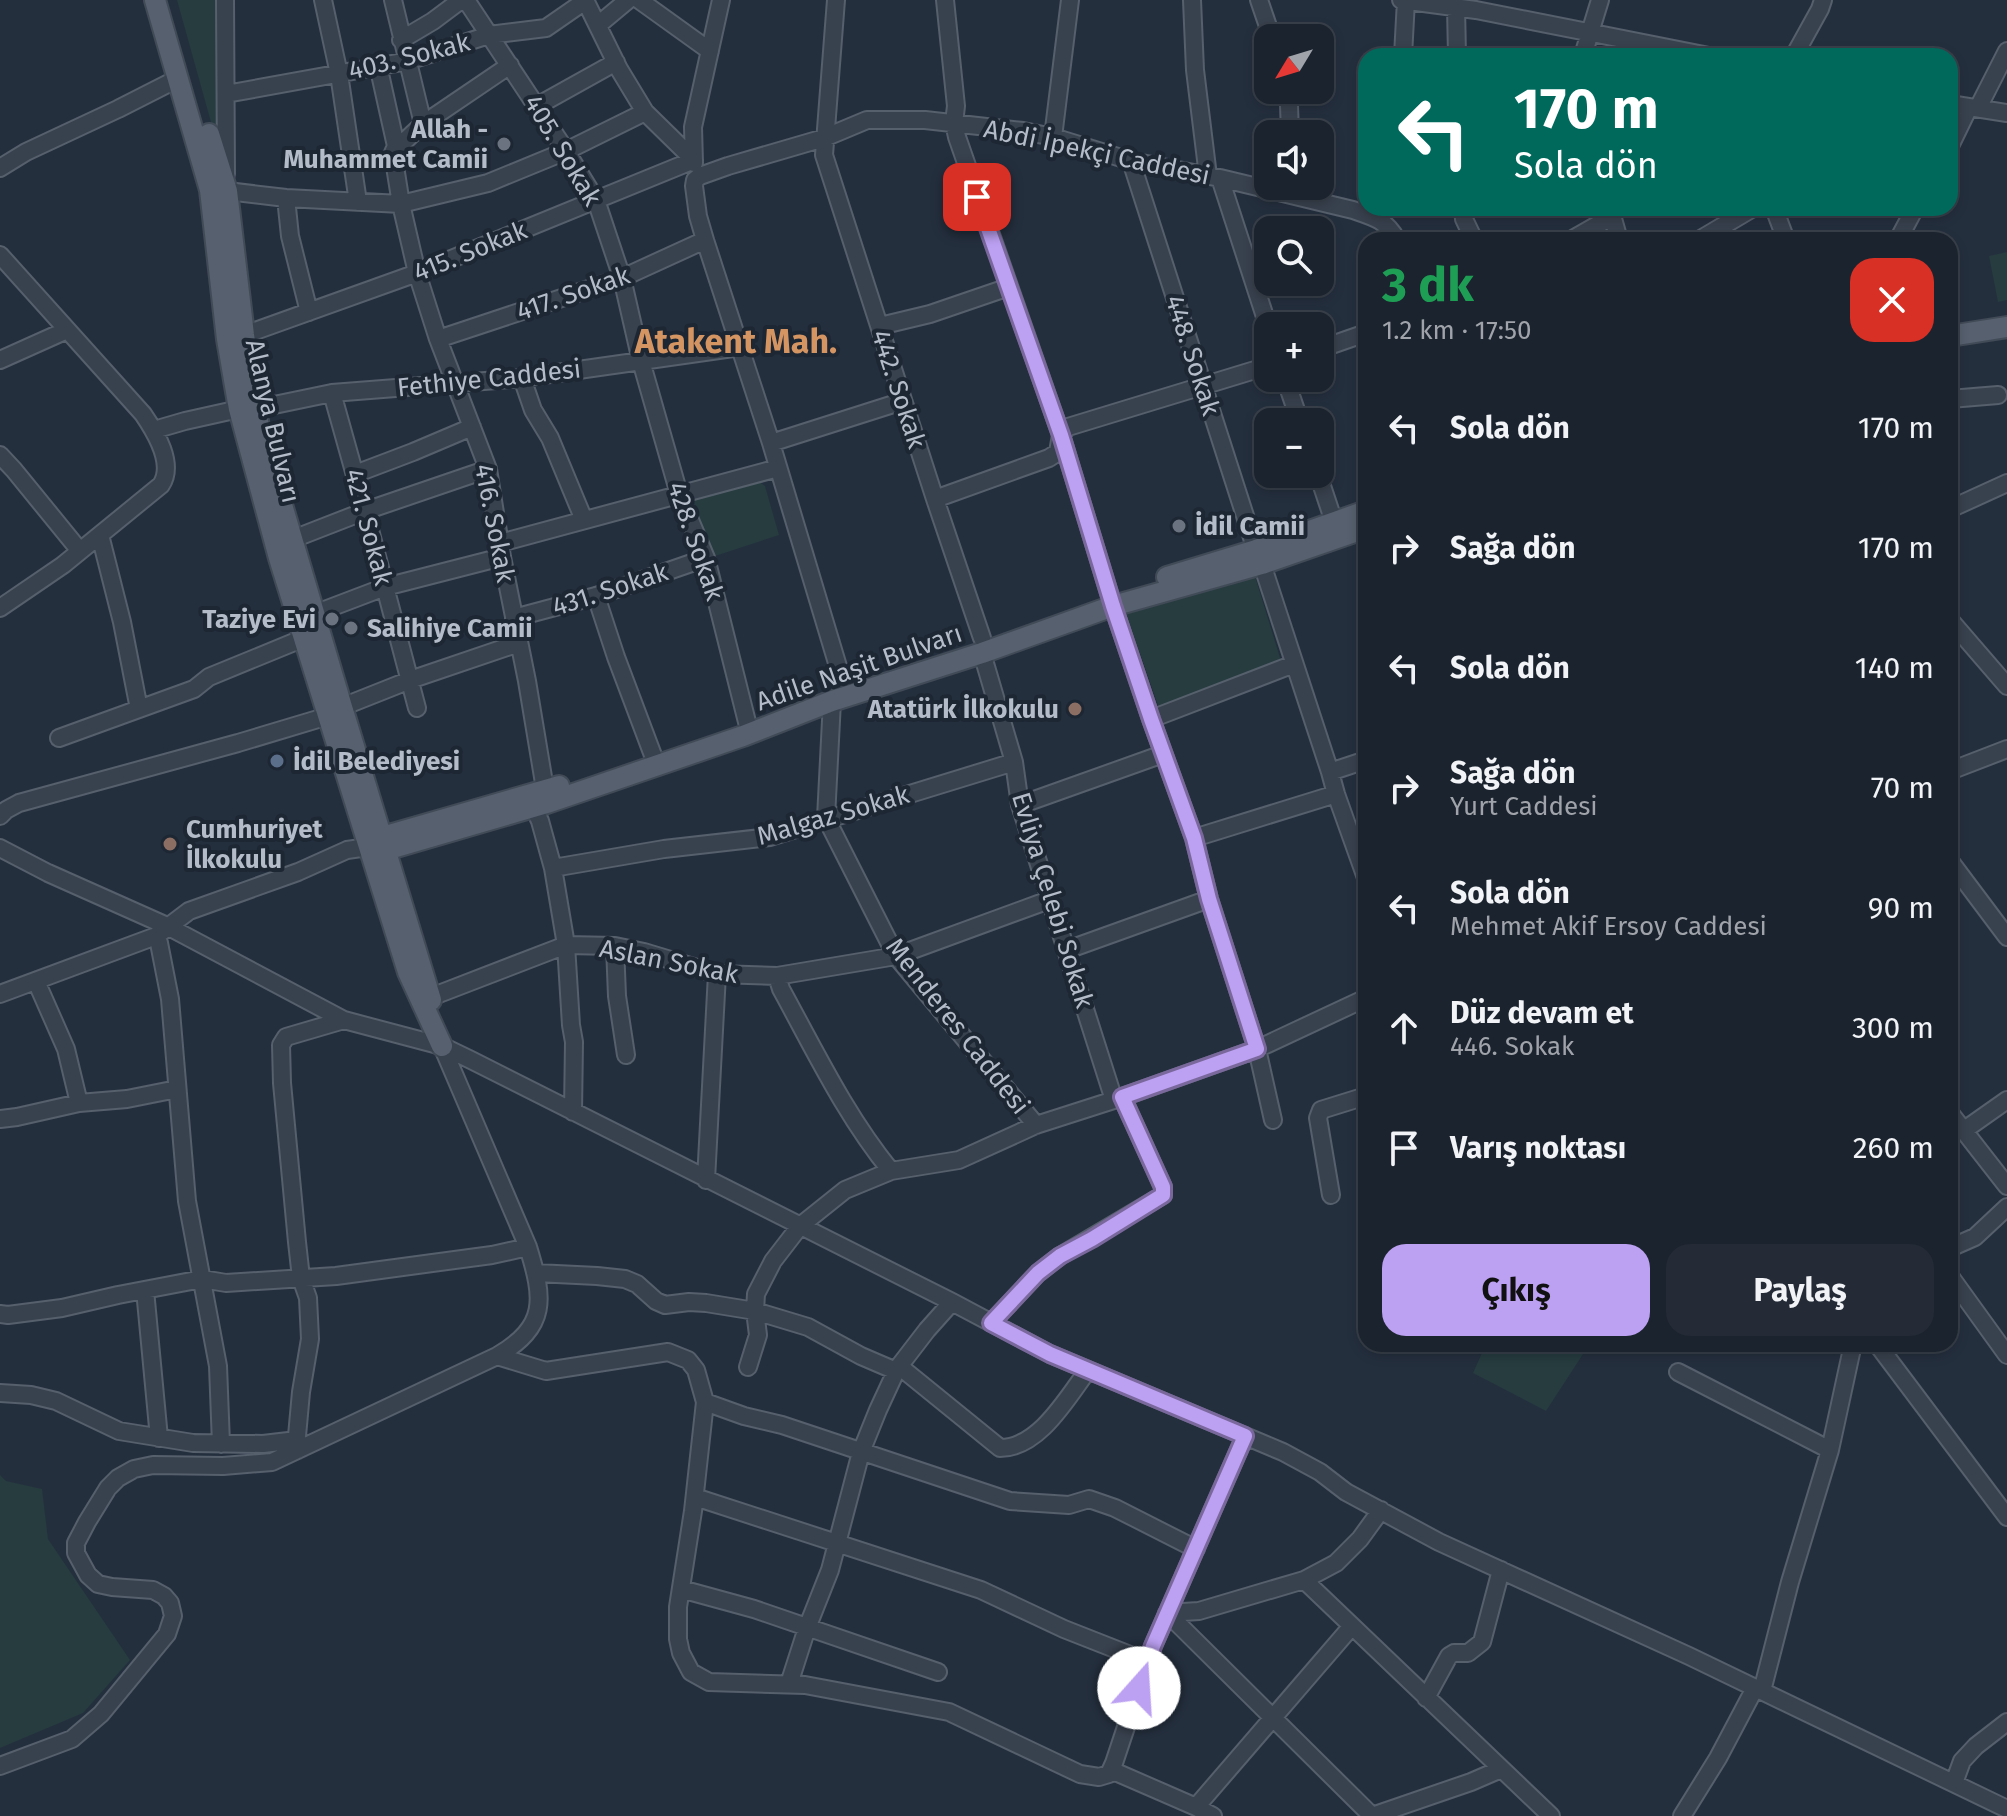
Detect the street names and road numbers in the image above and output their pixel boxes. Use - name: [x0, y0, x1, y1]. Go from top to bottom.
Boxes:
- street label: 403. Sokak: [345, 26, 474, 87]
- street label: 405. Sokak: [517, 89, 608, 212]
- street label: Abdi İpekçi Caddesi: [981, 113, 1213, 192]
- street label: 415. Sokak: [409, 214, 532, 288]
- street label: 417. Sokak: [512, 259, 635, 327]
- street label: 448. Sokak: [1158, 291, 1227, 420]
- street label: 442. Sokak: [865, 326, 932, 453]
- street label: Alanya Bulvarı: [239, 336, 306, 506]
- street label: Fethiye Caddesi: [395, 353, 583, 404]
- street label: 416. Sokak: [468, 461, 521, 586]
- street label: 421. Sokak: [338, 465, 399, 590]
- street label: 428. Sokak: [661, 478, 730, 605]
- street label: 431. Sokak: [548, 556, 673, 623]
- street label: Adile Naşit Bulvarı: [752, 618, 966, 717]
- street label: Malgaz Sokak: [753, 779, 913, 852]
- street label: Evliya Çelebi Sokak: [1005, 789, 1100, 1012]
- street label: Menderes Caddesi: [879, 932, 1036, 1121]
- street label: Aslan Sokak: [597, 933, 742, 990]

